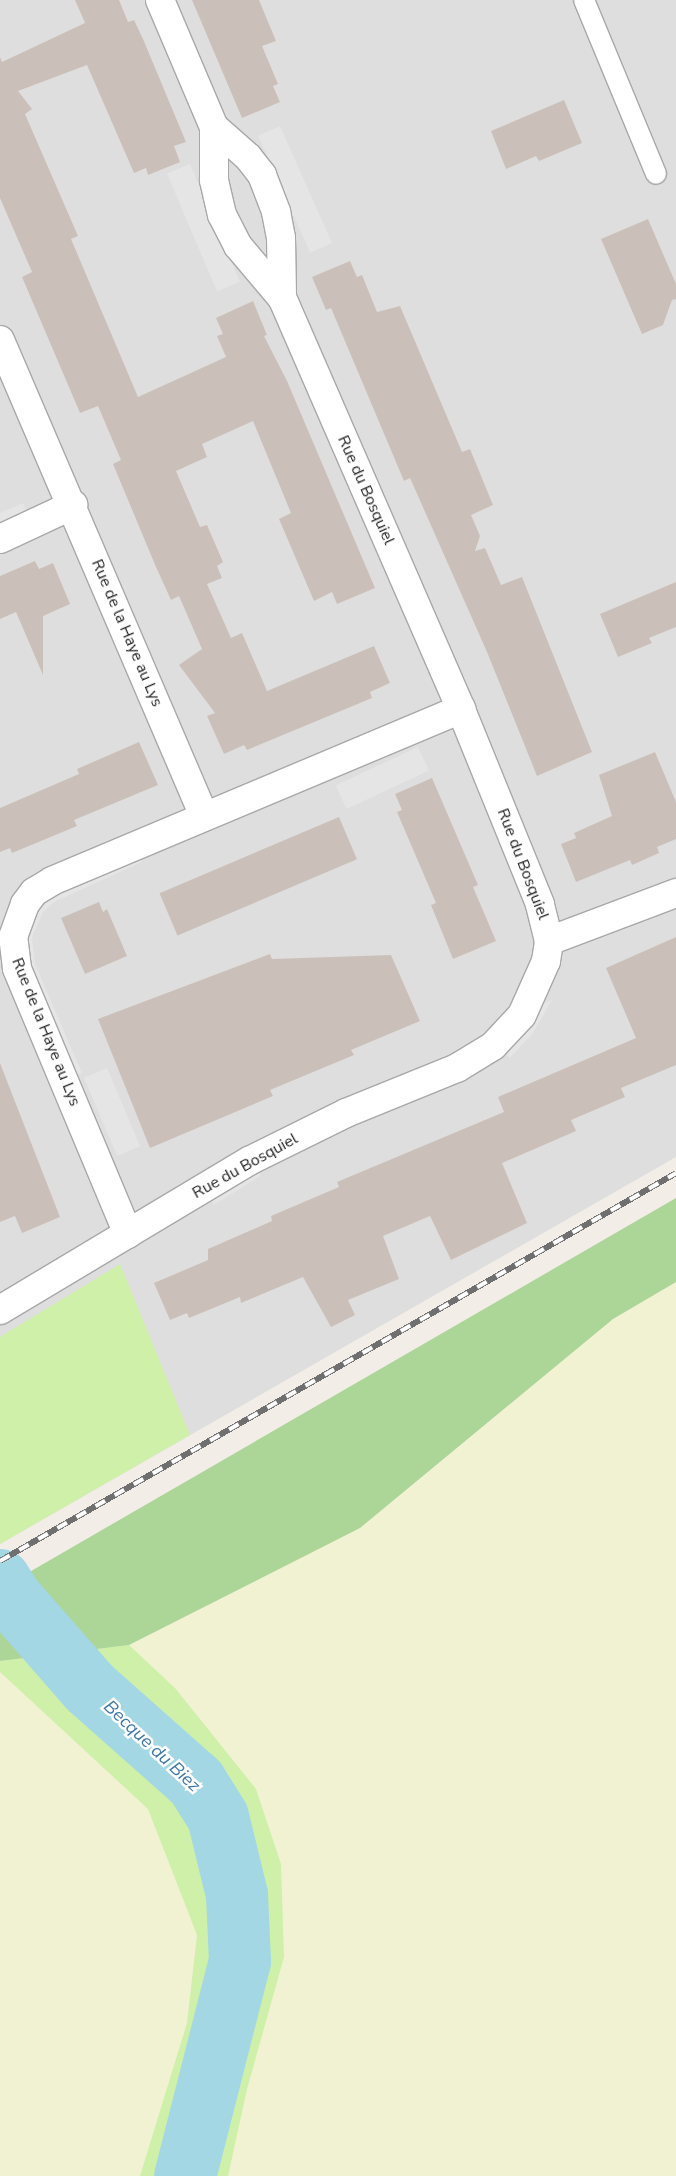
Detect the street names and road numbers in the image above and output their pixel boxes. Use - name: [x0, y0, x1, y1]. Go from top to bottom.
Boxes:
- street label: Rue du Bosquiel: [333, 432, 399, 548]
- street label: Rue de la Haye au Lys: [87, 556, 167, 710]
- street label: Rue du Bosquiel: [493, 806, 553, 922]
- street label: Rue de la Haye au Lys: [7, 955, 85, 1109]
- street label: Rue du Bosquiel: [189, 1129, 301, 1203]

